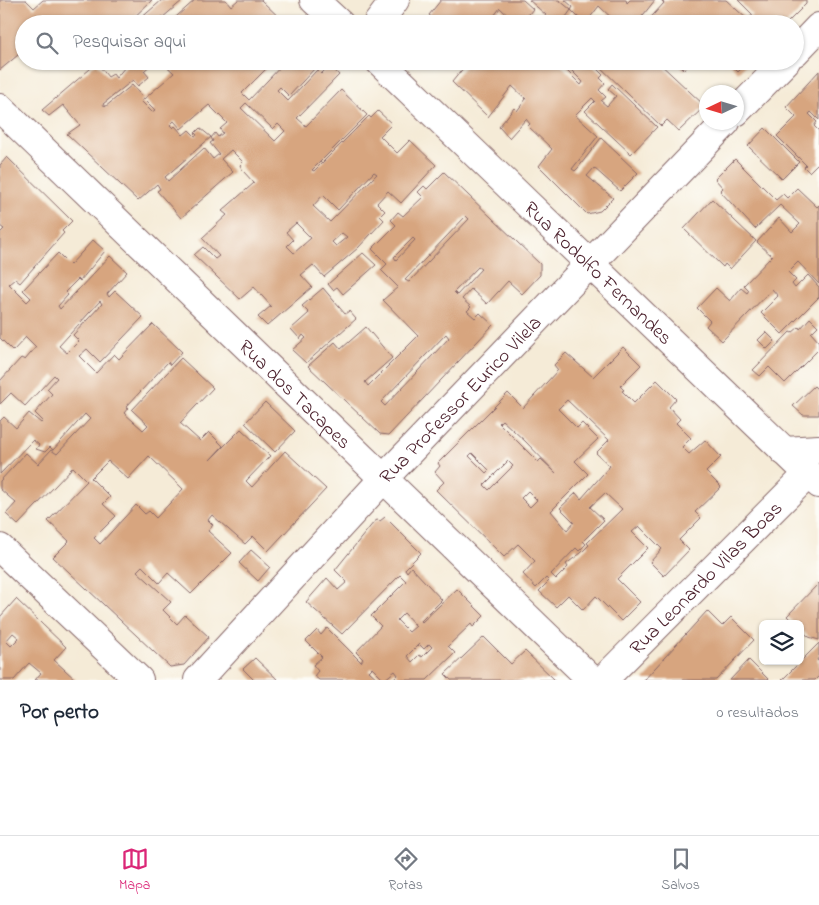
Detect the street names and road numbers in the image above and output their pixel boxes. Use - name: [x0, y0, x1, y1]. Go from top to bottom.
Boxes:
- street label: Rua Rodolfo Fernandes: [516, 196, 678, 353]
- street label: Rua Professor Eurico Vilela: [374, 310, 550, 492]
- street label: Rua dos Tacapes: [231, 334, 357, 457]
- street label: Rua Leonardo Vilas Boas: [624, 495, 790, 663]

